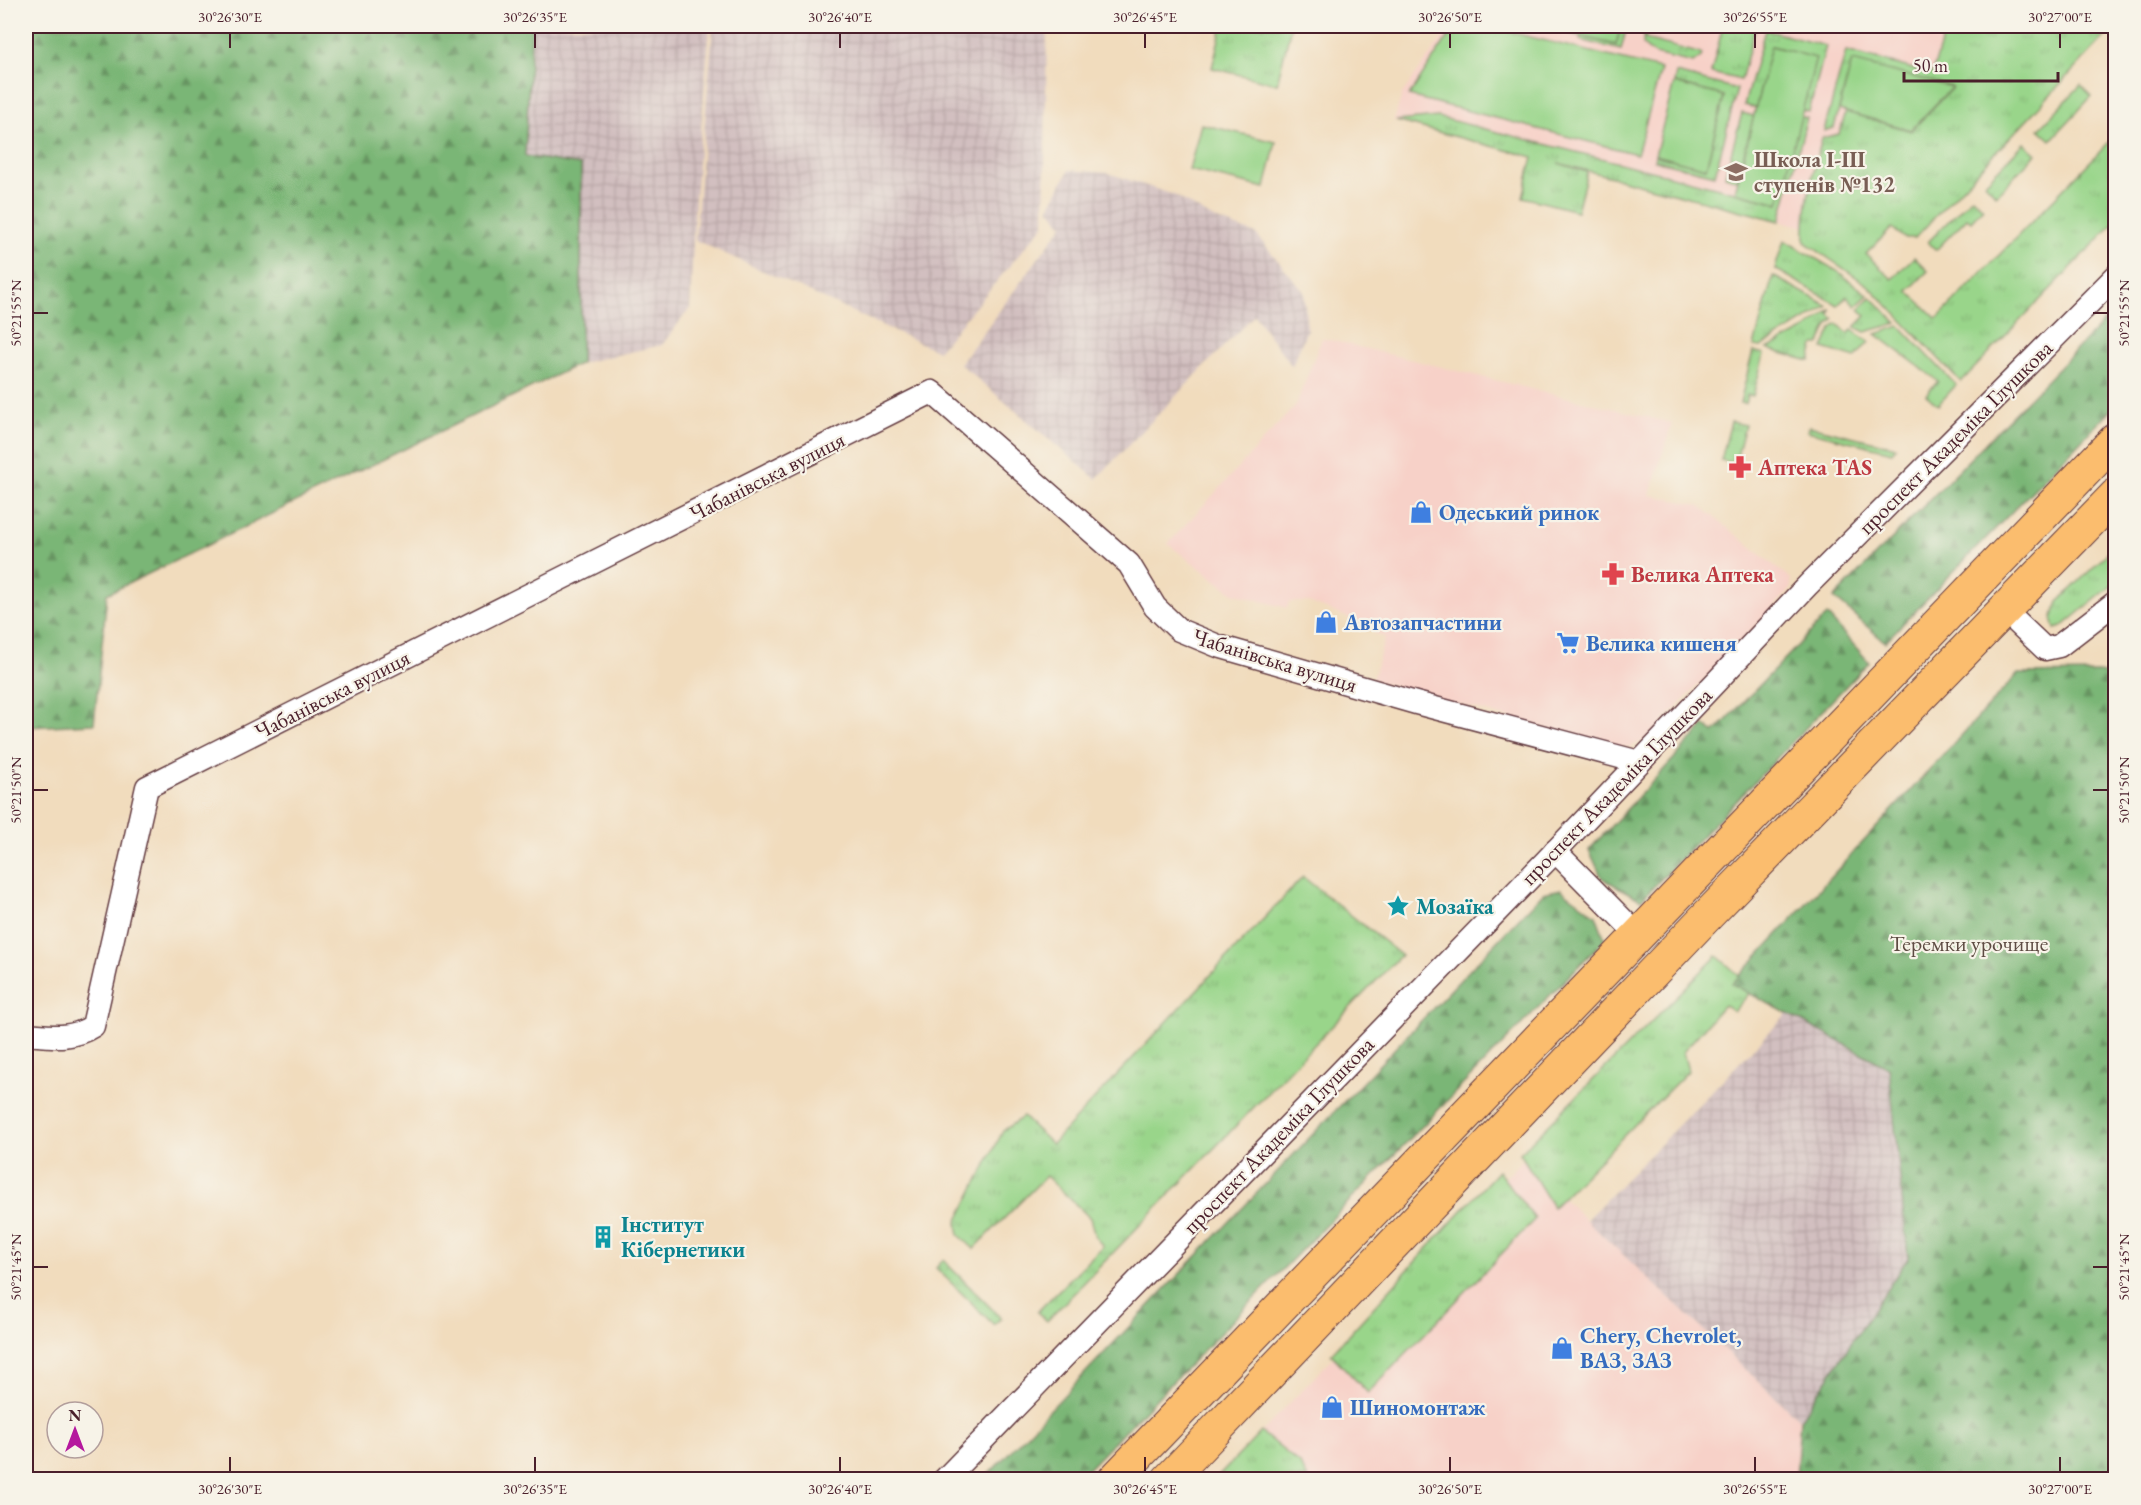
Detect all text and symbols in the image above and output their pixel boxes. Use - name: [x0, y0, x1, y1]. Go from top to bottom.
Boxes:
- text: 30°26'30"E: [198, 7, 263, 26]
- text: 30°26'35"E: [503, 7, 568, 26]
- text: 30°26'40"E: [808, 7, 873, 26]
- text: 30°26'45"E: [1113, 7, 1178, 26]
- text: 30°26'50"E: [1418, 7, 1483, 26]
- text: 30°26'55"E: [1723, 7, 1788, 26]
- text: 30°27'00"E: [2028, 7, 2093, 26]
- scale bar: [1904, 45, 2058, 83]
- text: 50 m: [1913, 54, 1948, 77]
- place label: Школа І-ІІІ ступенів №132: [1754, 145, 1895, 199]
- school or university icon: Школа І-ІІІ ступенів №132: [1723, 159, 1749, 185]
- text: 50°21'55"N: [6, 279, 25, 347]
- text: 50°21'55"N: [2114, 279, 2133, 347]
- street label: проспект Академіка Глушкова: [1852, 334, 2059, 541]
- street label: Чабанівська вулиця: [685, 425, 850, 528]
- place label: Аптека TAS: [1757, 453, 1872, 482]
- pharmacy icon: Аптека TAS: [1727, 454, 1753, 480]
- place label: Одеський ринок: [1439, 498, 1600, 527]
- shop icon: Одеський ринок: [1408, 499, 1434, 525]
- place label: Велика Аптека: [1631, 560, 1774, 589]
- pharmacy icon: Велика Аптека: [1600, 561, 1626, 587]
- place label: Автозапчастини: [1343, 608, 1502, 637]
- shop icon: Автозапчастини: [1313, 609, 1339, 635]
- street label: Чабанівська вулиця: [1189, 622, 1361, 699]
- place label: Велика кишеня: [1586, 629, 1737, 658]
- supermarket icon: Велика кишеня: [1555, 630, 1581, 656]
- street label: Чабанівська вулиця: [250, 643, 415, 746]
- street label: проспект Академіка Глушкова: [1514, 681, 1719, 891]
- text: 50°21'50"N: [6, 756, 25, 824]
- text: 50°21'50"N: [2114, 756, 2133, 824]
- place label: Мозаїка: [1416, 892, 1494, 921]
- place icon: Мозаїка: [1385, 893, 1411, 919]
- park label: Теремки урочище: [1890, 929, 2049, 958]
- street label: проспект Академіка Глушкова: [1176, 1030, 1381, 1240]
- place label: Інститут Кібернетики: [621, 1210, 745, 1264]
- building icon: Інститут Кібернетики: [590, 1224, 616, 1250]
- text: 50°21'45"N: [6, 1233, 25, 1301]
- text: 50°21'45"N: [2114, 1233, 2133, 1301]
- place label: Chery, Chevrolet, ВАЗ, ЗАЗ: [1580, 1321, 1742, 1375]
- shop icon: Chery, Chevrolet, ВАЗ, ЗАЗ: [1549, 1335, 1575, 1361]
- place label: Шиномонтаж: [1350, 1393, 1486, 1422]
- shop icon: Шиномонтаж: [1319, 1394, 1345, 1420]
- north arrow: [45, 1400, 105, 1460]
- text: N: [69, 1405, 82, 1426]
- text: 30°26'30"E: [198, 1479, 263, 1498]
- text: 30°26'35"E: [503, 1479, 568, 1498]
- text: 30°26'40"E: [808, 1479, 873, 1498]
- text: 30°26'45"E: [1113, 1479, 1178, 1498]
- text: 30°26'50"E: [1418, 1479, 1483, 1498]
- text: 30°26'55"E: [1723, 1479, 1788, 1498]
- text: 30°27'00"E: [2028, 1479, 2093, 1498]

